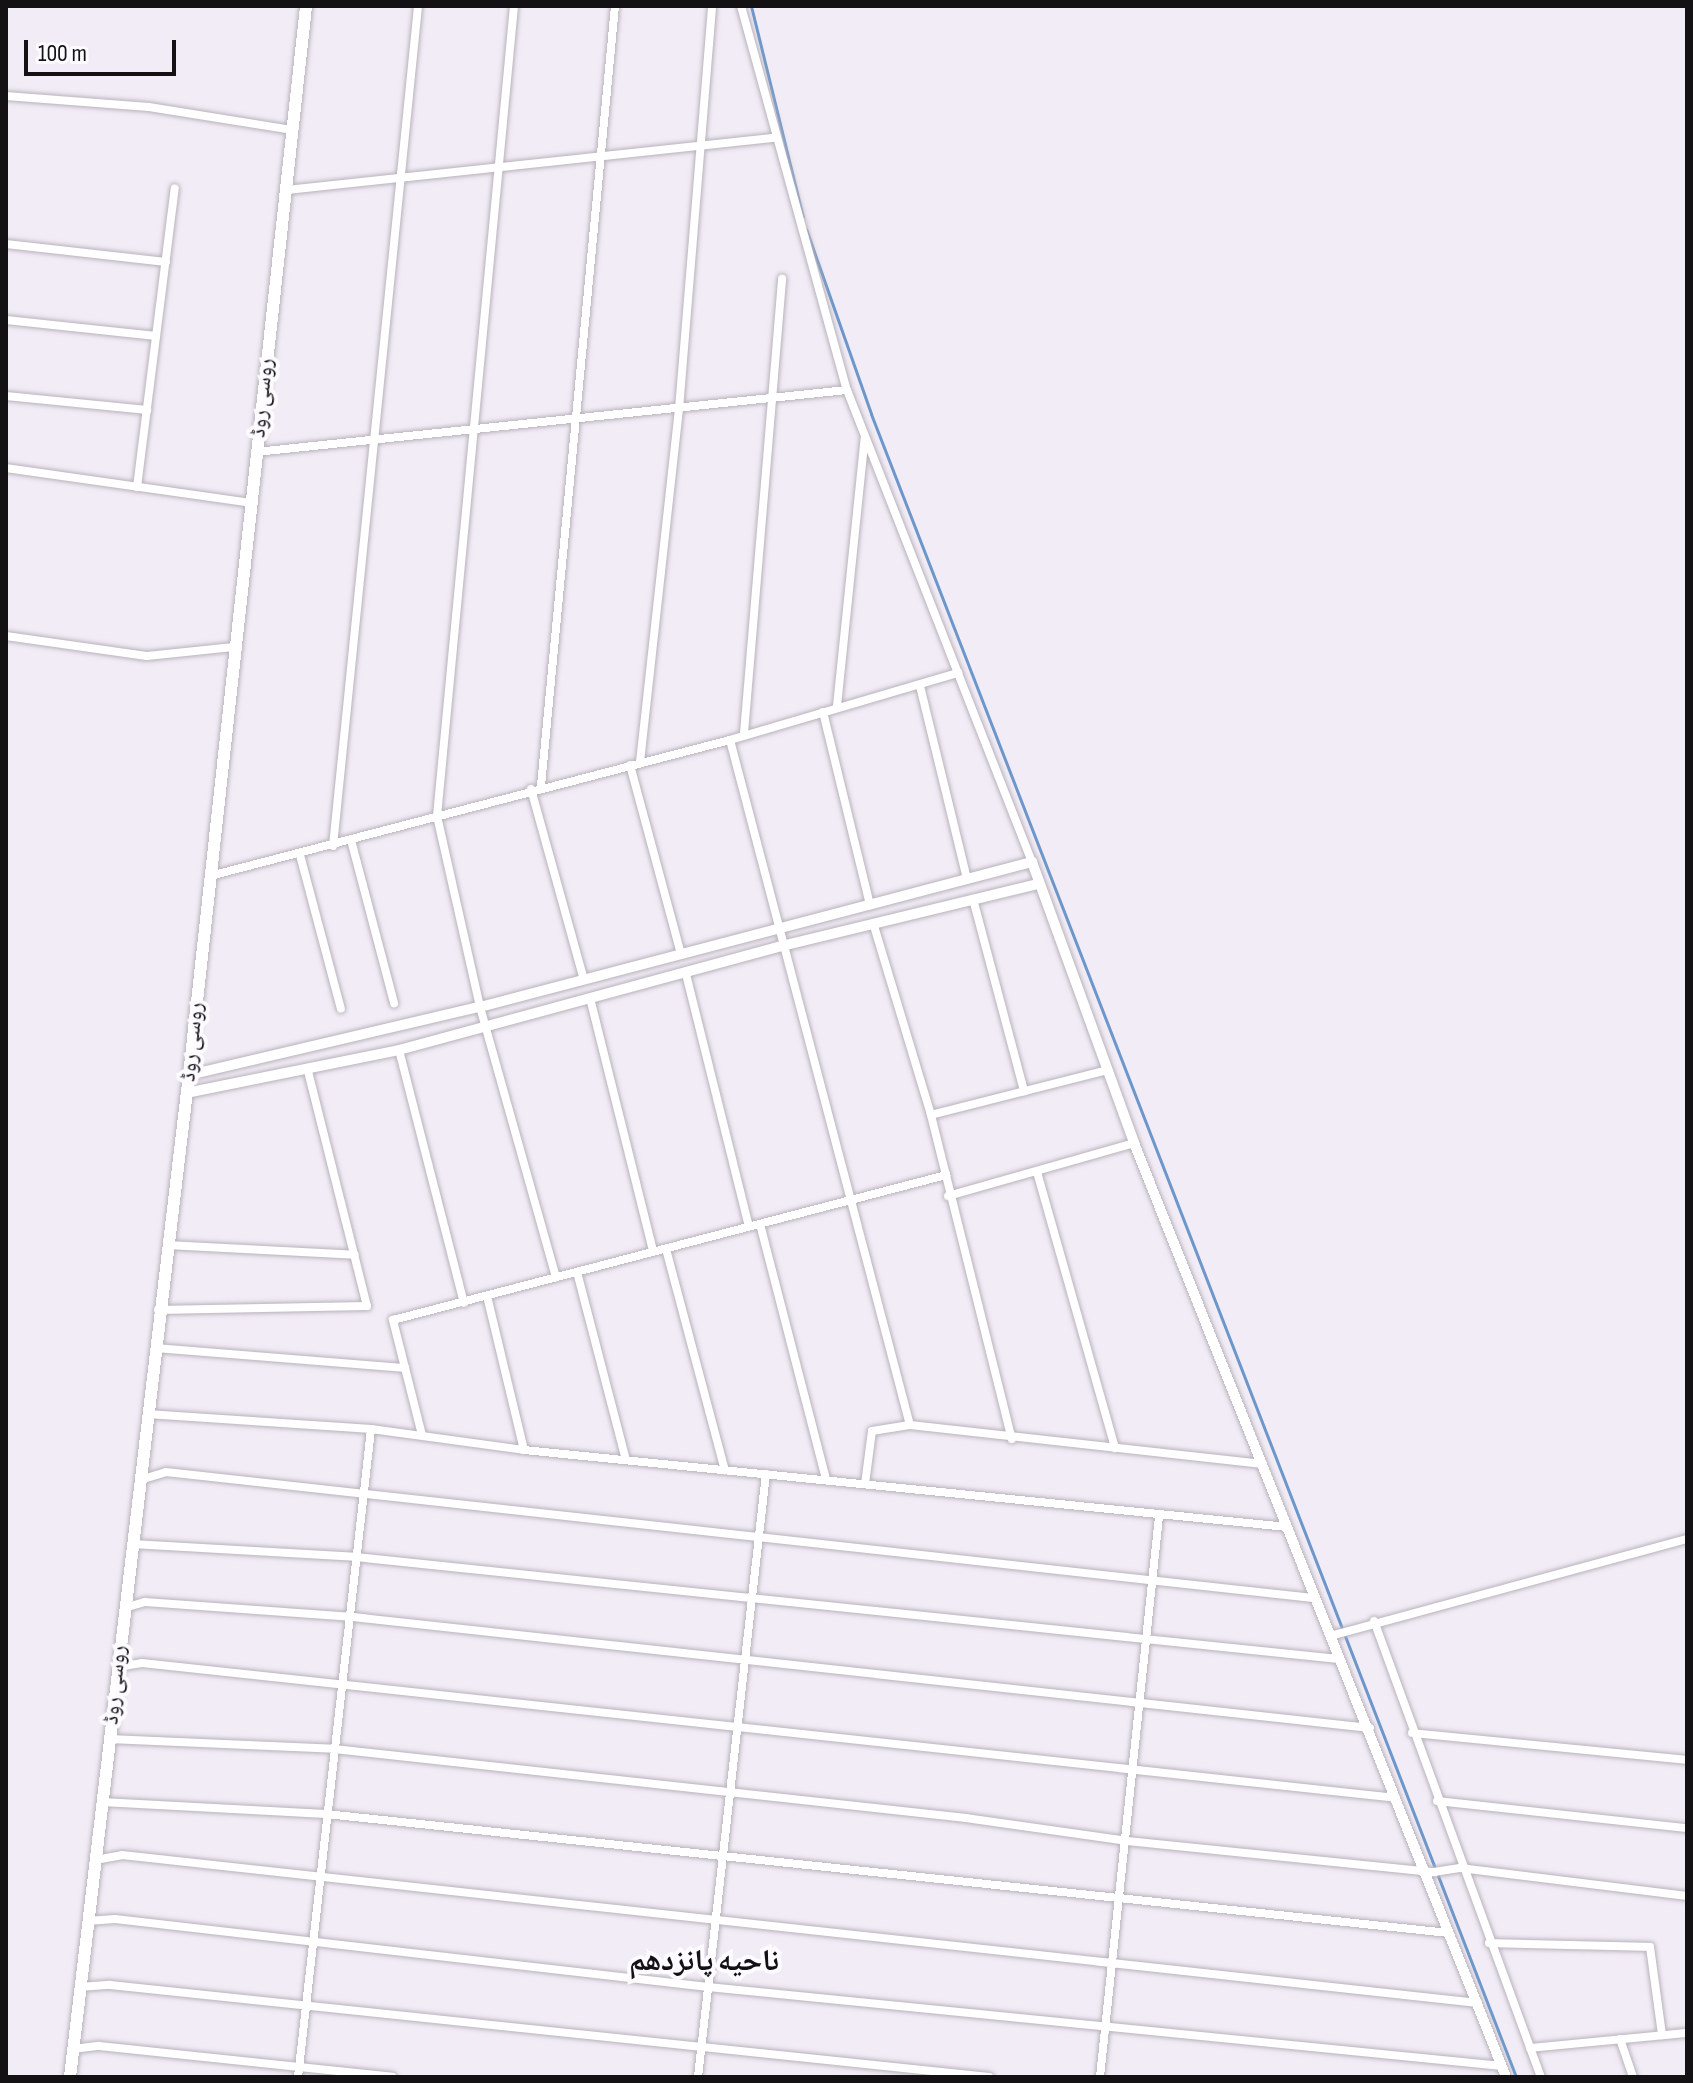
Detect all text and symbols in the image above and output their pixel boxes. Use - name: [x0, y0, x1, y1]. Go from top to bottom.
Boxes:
- scale bar: [28, 24, 180, 74]
- text: 100 m: [38, 39, 87, 68]
- street label: روسی روڈ: [245, 357, 279, 439]
- street label: روسی روڈ: [175, 1001, 209, 1083]
- street label: روسی روڈ: [98, 1644, 132, 1726]
- district label: ناحیه پانزدهم: [629, 1943, 779, 1979]

